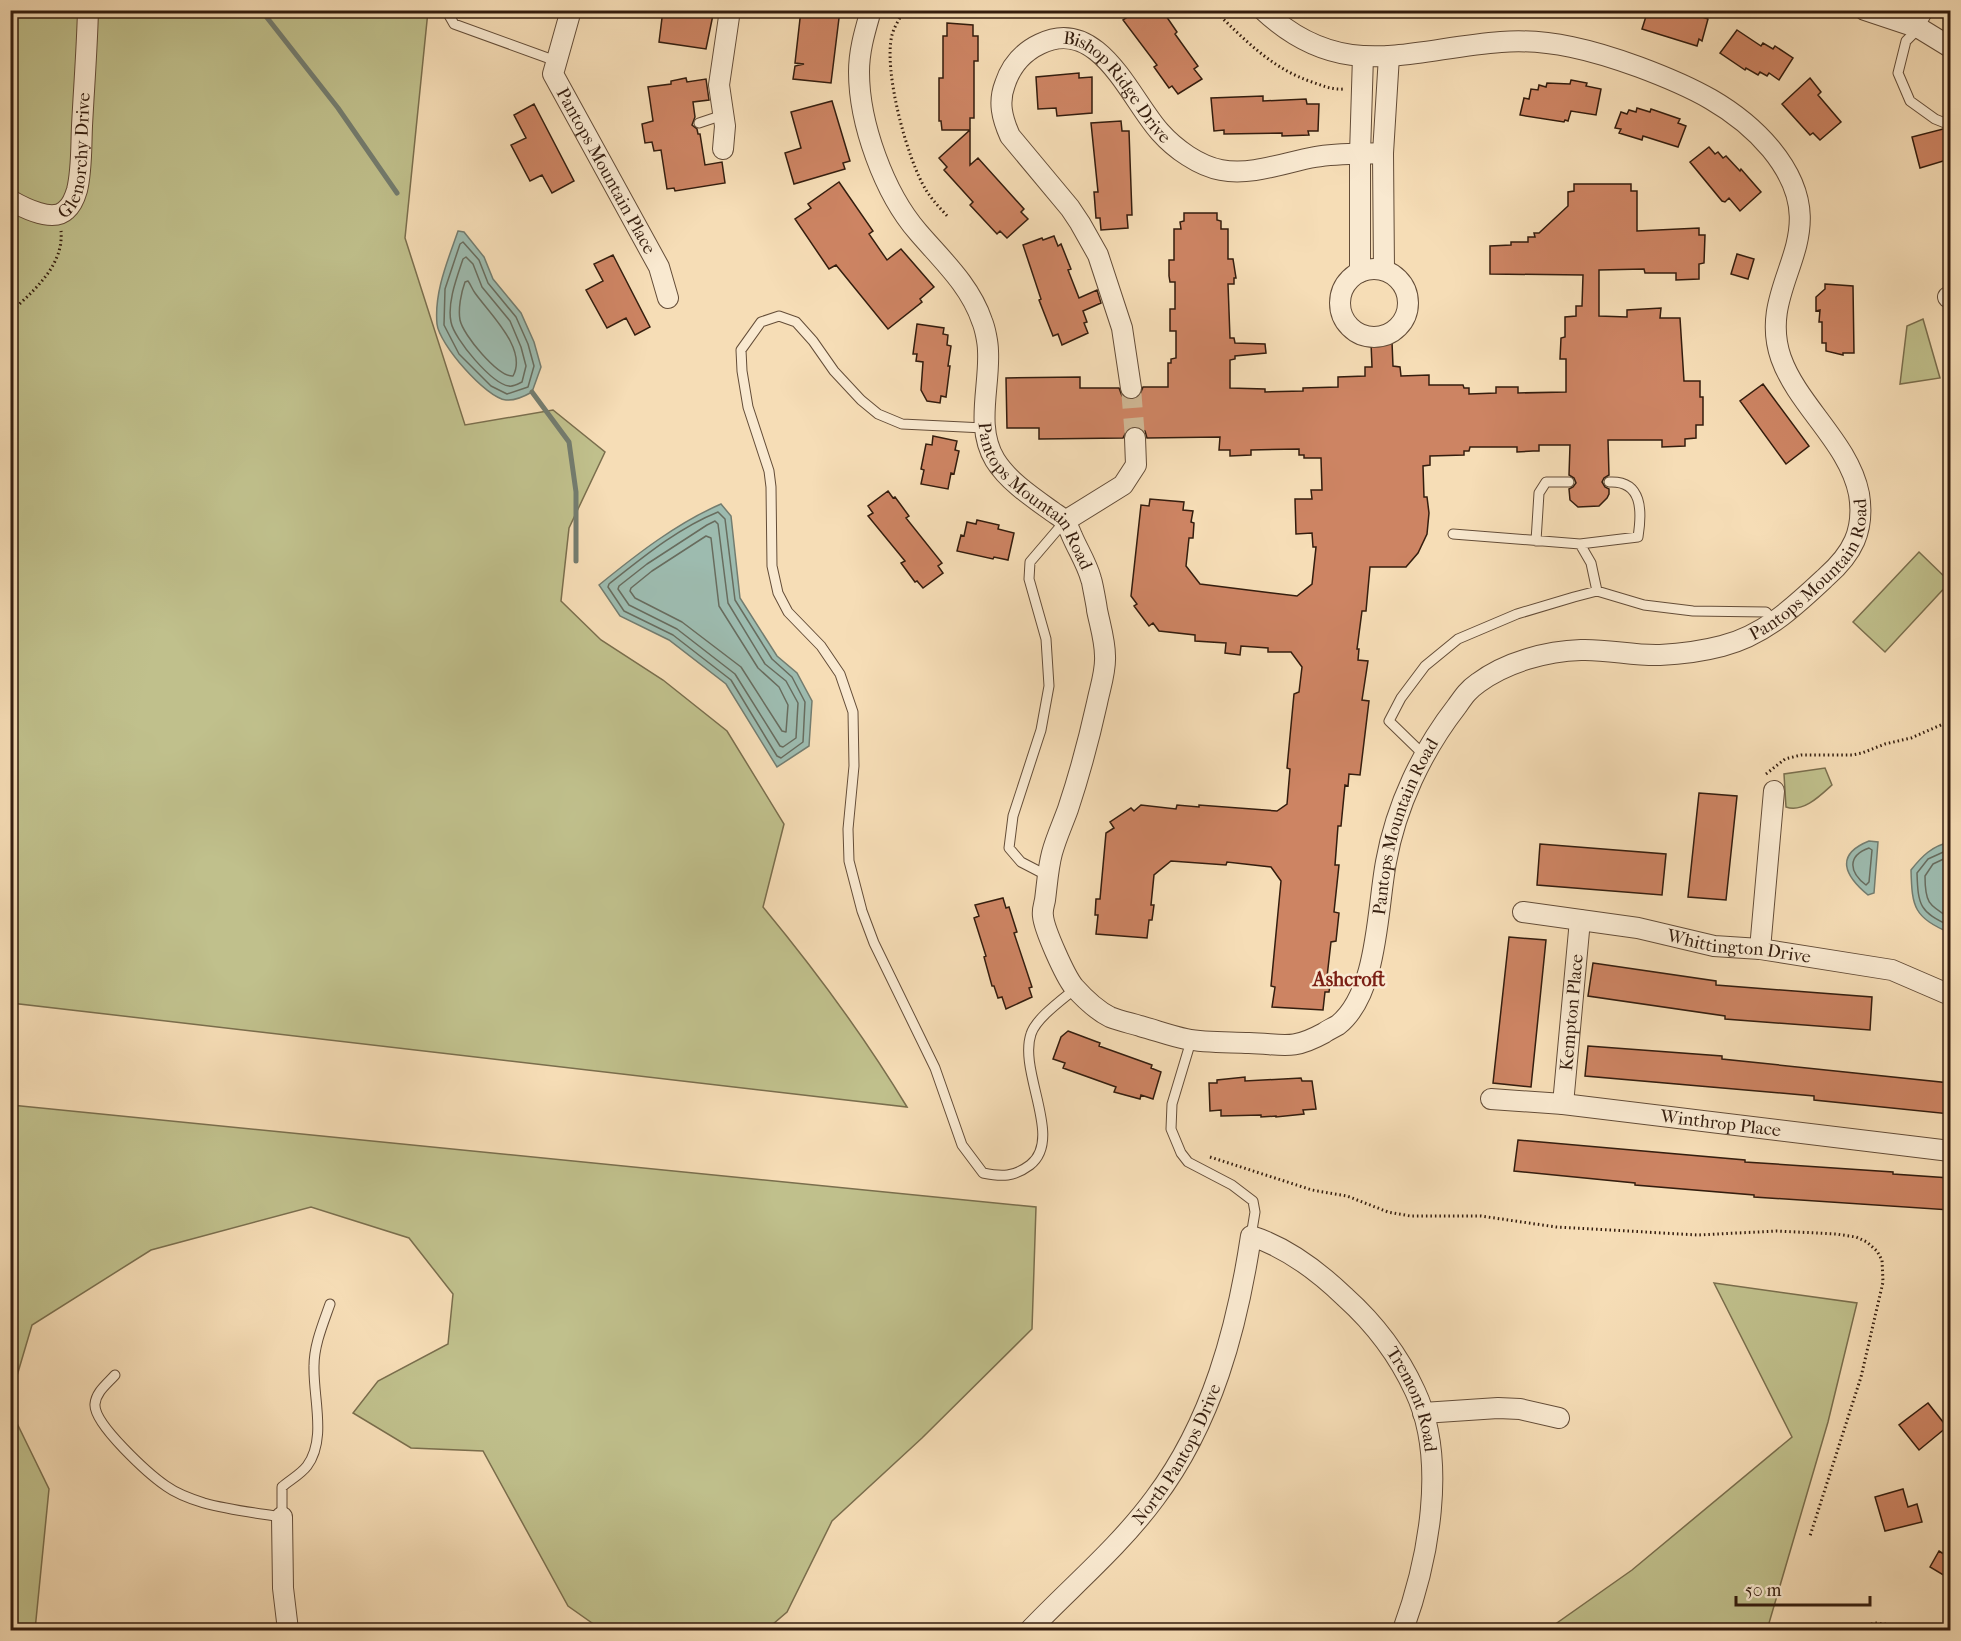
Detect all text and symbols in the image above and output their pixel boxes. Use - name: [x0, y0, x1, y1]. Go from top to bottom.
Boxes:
- street label: Bishop Ridge Drive: [1062, 28, 1175, 148]
- street label: Pantops Mountain Place: [552, 84, 660, 258]
- street label: Glenorchy Drive: [54, 92, 95, 223]
- street label: Pantops Mountain Road: [973, 421, 1097, 573]
- street label: Pantops Mountain Road: [1746, 498, 1872, 645]
- street label: Pantops Mountain Road: [1369, 735, 1443, 916]
- street label: Whittington Drive: [1664, 925, 1812, 968]
- street label: Kempton Place: [1556, 953, 1588, 1072]
- district label: Ashcroft: [1311, 968, 1386, 991]
- street label: Winthrop Place: [1658, 1106, 1782, 1141]
- street label: Tremont Road: [1382, 1343, 1441, 1453]
- street label: North Pantops Drive: [1128, 1381, 1226, 1529]
- scale bar: [1736, 1569, 1870, 1607]
- text: 50 m: [1745, 1580, 1782, 1601]

